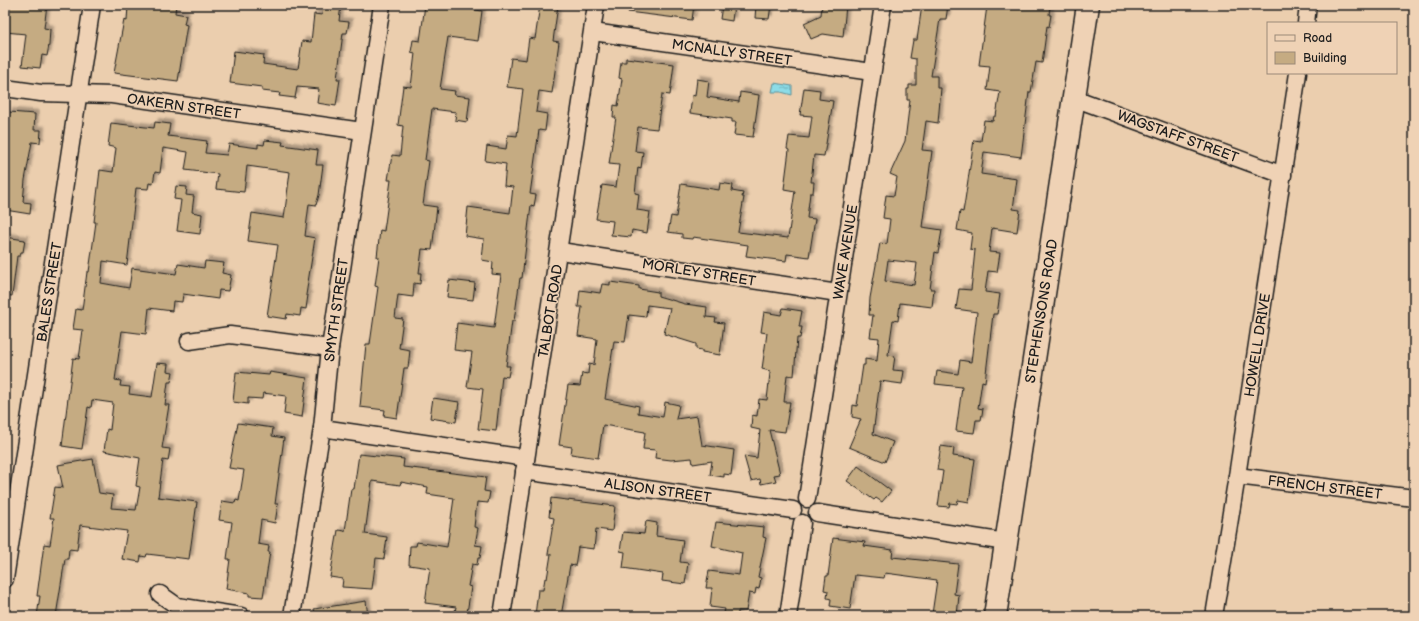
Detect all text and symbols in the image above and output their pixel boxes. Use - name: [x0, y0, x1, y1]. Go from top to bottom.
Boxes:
- legend: [1267, 22, 1397, 74]
- text: Road: [1303, 31, 1332, 46]
- street label: MCNALLY STREET: [671, 36, 794, 69]
- text: Building: [1303, 51, 1347, 66]
- street label: OAKERN STREET: [126, 90, 242, 123]
- street label: WAGSTAFF STREET: [1115, 107, 1241, 167]
- street label: WAVE AVENUE: [830, 203, 861, 301]
- street label: STEPHENSONS ROAD: [1022, 238, 1061, 384]
- street label: BALES STREET: [33, 240, 66, 343]
- street label: MORLEY STREET: [641, 255, 758, 290]
- street label: SMYTH STREET: [321, 257, 352, 363]
- street label: TALBOT ROAD: [535, 263, 566, 359]
- street label: HOWELL DRIVE: [1241, 292, 1274, 398]
- street label: FRENCH STREET: [1267, 472, 1384, 503]
- street label: ALISON STREET: [603, 475, 713, 506]

